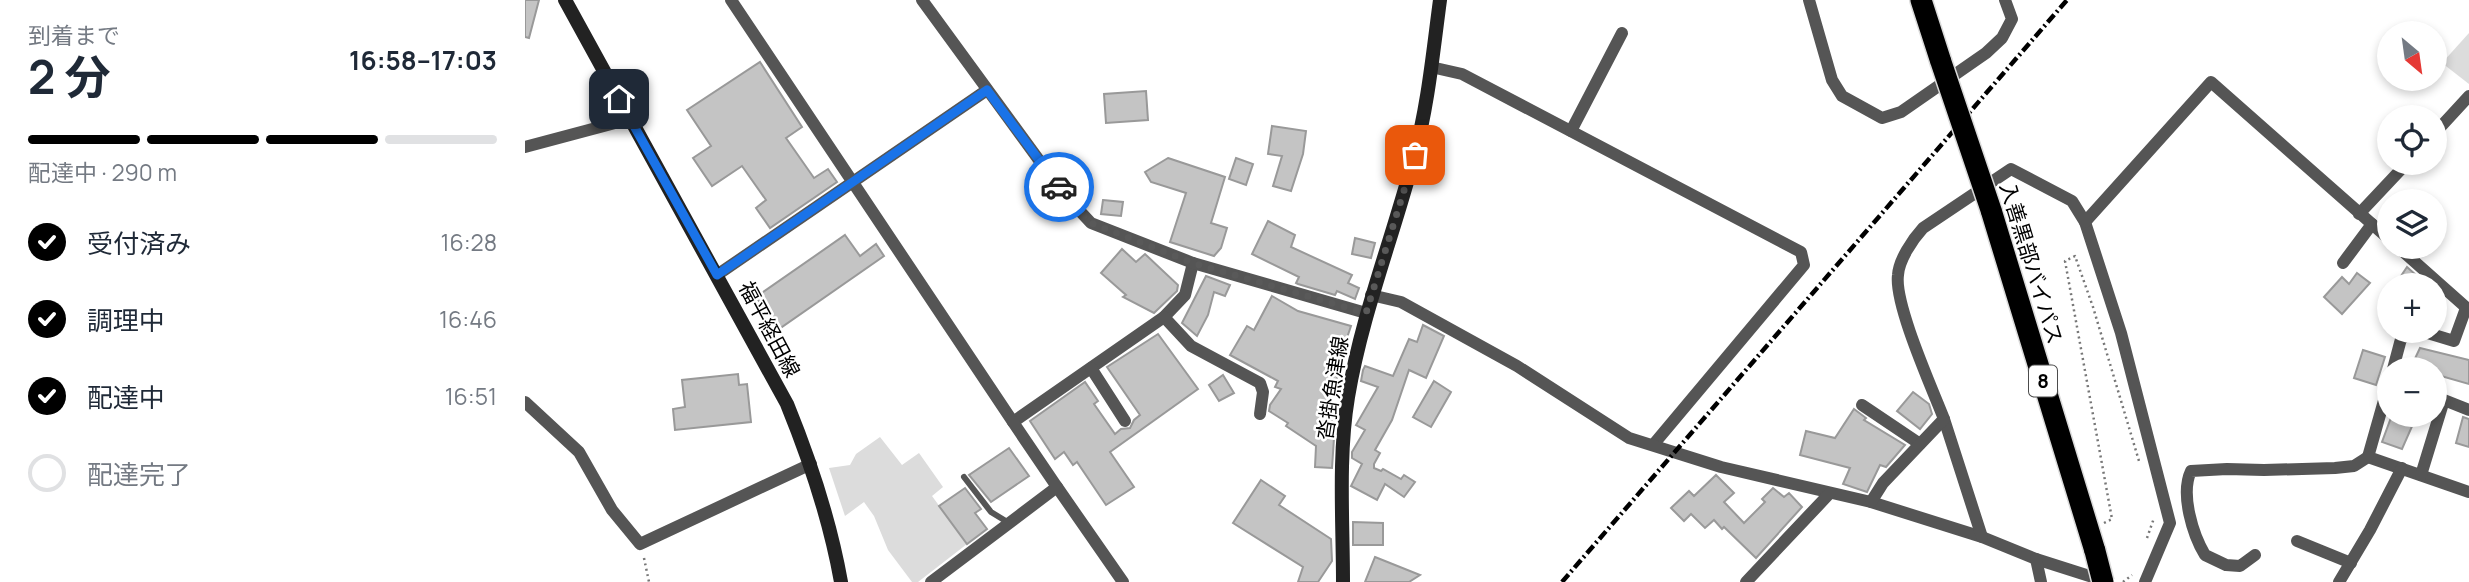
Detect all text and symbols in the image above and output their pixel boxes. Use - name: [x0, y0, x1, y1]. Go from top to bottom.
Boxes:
- text: 到着まで: [28, 19, 120, 51]
- north arrow: [2377, 21, 2447, 91]
- map controls: [2377, 21, 2447, 427]
- text: 16:58–17:03: [349, 42, 497, 78]
- text: 2 分: [28, 45, 111, 108]
- pin: [589, 69, 649, 129]
- icon: home: [600, 80, 638, 118]
- button: locate: [2377, 105, 2447, 175]
- pin: [1385, 125, 1445, 185]
- icon: bag: [1396, 136, 1434, 174]
- courier: [1024, 152, 1094, 222]
- text: 配達中 · 290 m: [28, 156, 177, 188]
- icon: car: [1040, 168, 1078, 206]
- street label: 入善黒部バイパス: [1994, 179, 2070, 347]
- button: layers: [2377, 189, 2447, 259]
- icon: check: [28, 223, 66, 261]
- text: 受付済み: [87, 225, 191, 261]
- text: 16:28: [440, 226, 497, 258]
- button: +: [2377, 273, 2447, 343]
- street label: 福平経田線: [733, 276, 807, 382]
- icon: check: [28, 300, 66, 338]
- text: 調理中: [87, 302, 165, 338]
- text: 16:46: [439, 303, 497, 335]
- street label: 沓掛魚津線: [1310, 334, 1354, 442]
- button: −: [2377, 357, 2447, 427]
- road number: 8: [2029, 366, 2057, 396]
- icon: check: [28, 377, 66, 415]
- text: 配達中: [87, 379, 165, 415]
- text: 16:51: [445, 380, 497, 412]
- text: 配達完了: [87, 456, 191, 492]

